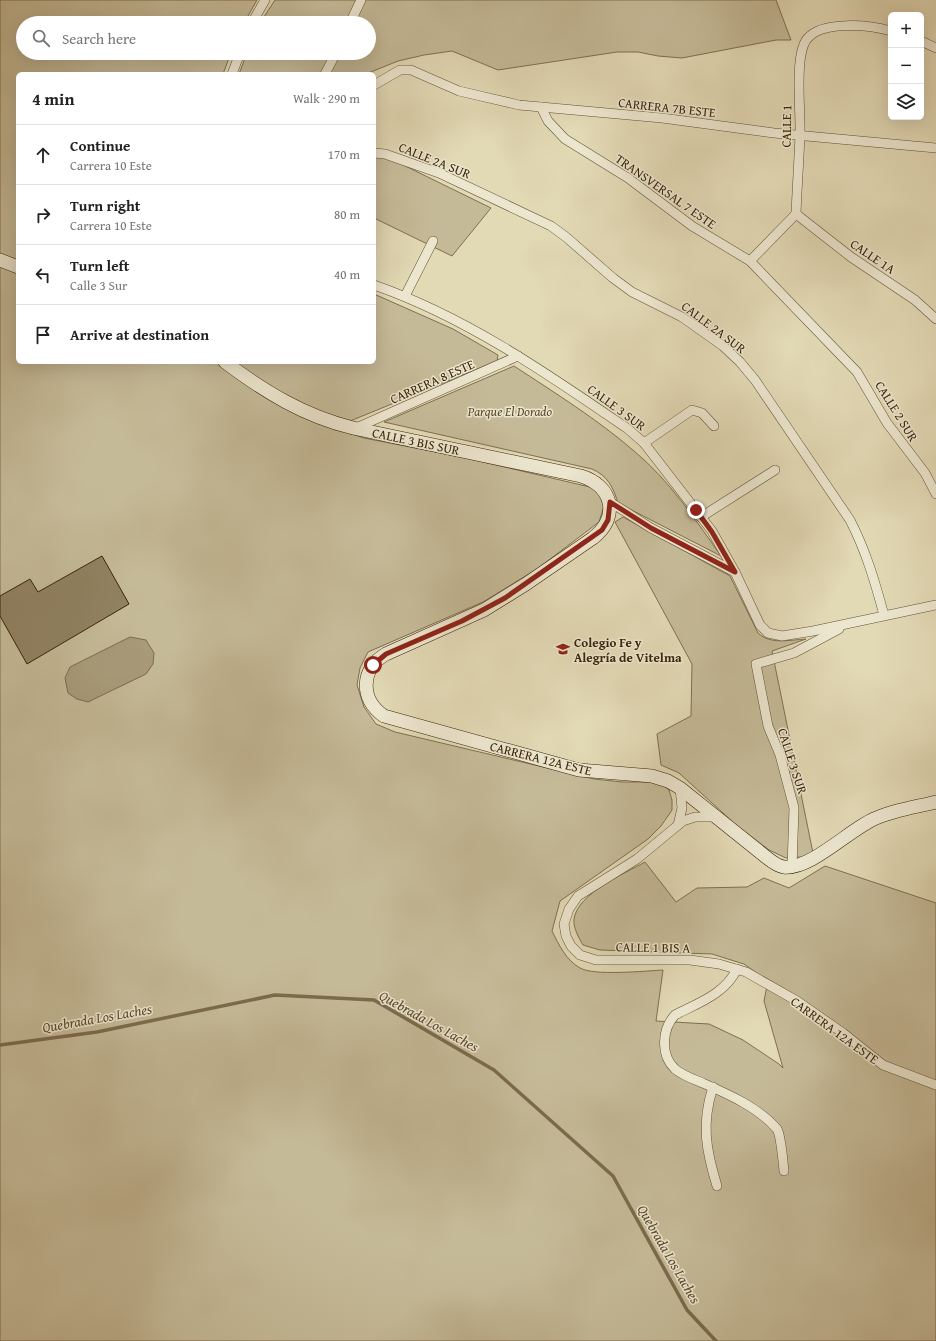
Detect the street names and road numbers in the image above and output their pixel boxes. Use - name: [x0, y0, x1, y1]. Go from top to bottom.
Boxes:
- street label: CARRERA 7B ESTE: [617, 93, 717, 122]
- street label: CALLE 1: [777, 104, 796, 148]
- street label: CALLE 2A SUR: [396, 137, 474, 184]
- street label: TRANSVERSAL 7 ESTE: [611, 149, 720, 234]
- street label: CALLE 1A: [846, 234, 899, 279]
- street label: CALLE 2A SUR: [678, 297, 750, 358]
- street label: CARRERA 8 ESTE: [387, 354, 478, 408]
- street label: CALLE 2 SUR: [870, 377, 923, 446]
- street label: CALLE 3 SUR: [584, 380, 650, 435]
- street label: CALLE 3 BIS SUR: [371, 423, 462, 460]
- street label: CALLE 3 SUR: [773, 726, 812, 797]
- street label: CARRERA 12A ESTE: [488, 737, 594, 780]
- street label: CALLE 1 BIS A: [616, 937, 690, 958]
- street label: CARRERA 12A ESTE: [787, 992, 883, 1069]

